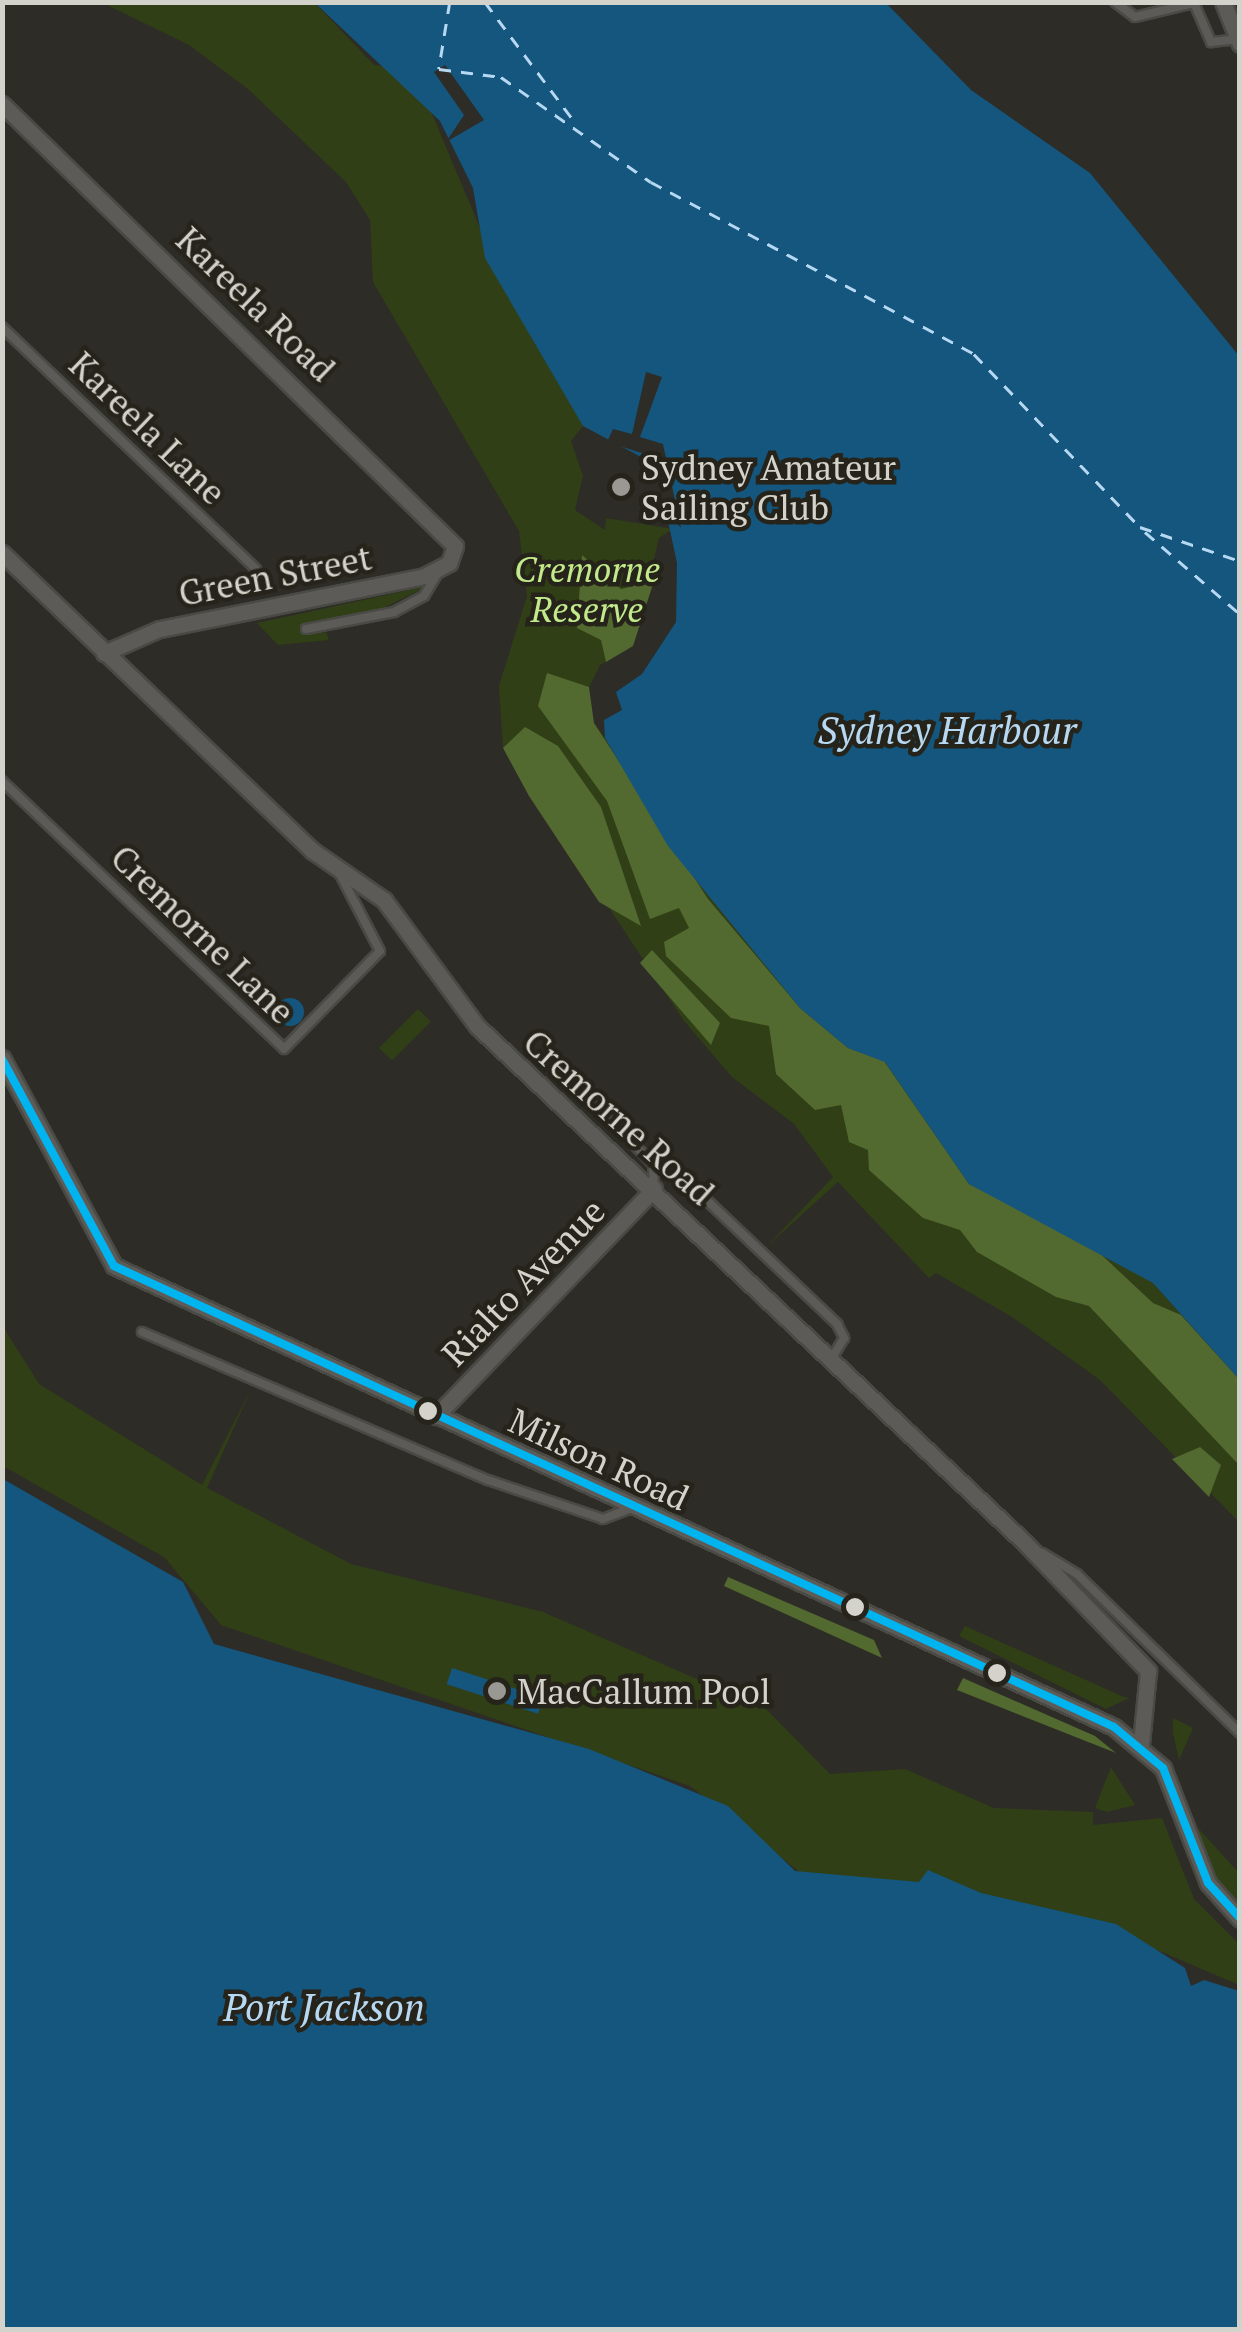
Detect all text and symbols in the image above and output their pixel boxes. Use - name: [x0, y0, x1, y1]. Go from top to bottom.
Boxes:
- street label: Kareela Road: [168, 218, 344, 390]
- street label: Kareela Lane: [61, 343, 235, 513]
- place label: Sydney Amateur Sailing Club: [641, 446, 897, 528]
- marker: Sydney Amateur Sailing Club: [610, 476, 632, 498]
- street label: Green Street: [175, 536, 375, 614]
- park label: Cremorne Reserve: [514, 548, 660, 630]
- water label: Sydney Harbour: [818, 708, 1076, 754]
- street label: Cremorne Lane: [103, 836, 303, 1032]
- street label: Cremorne Road: [515, 1021, 723, 1213]
- street label: Rialto Avenue: [433, 1190, 613, 1374]
- street label: Milson Road: [503, 1399, 695, 1519]
- unlabelled marker: [418, 1401, 438, 1421]
- unlabelled marker: [845, 1597, 865, 1617]
- unlabelled marker: [987, 1663, 1007, 1683]
- place label: MacCallum Pool: [517, 1670, 770, 1712]
- marker: MacCallum Pool: [486, 1680, 508, 1702]
- water label: Port Jackson: [223, 1985, 425, 2031]

